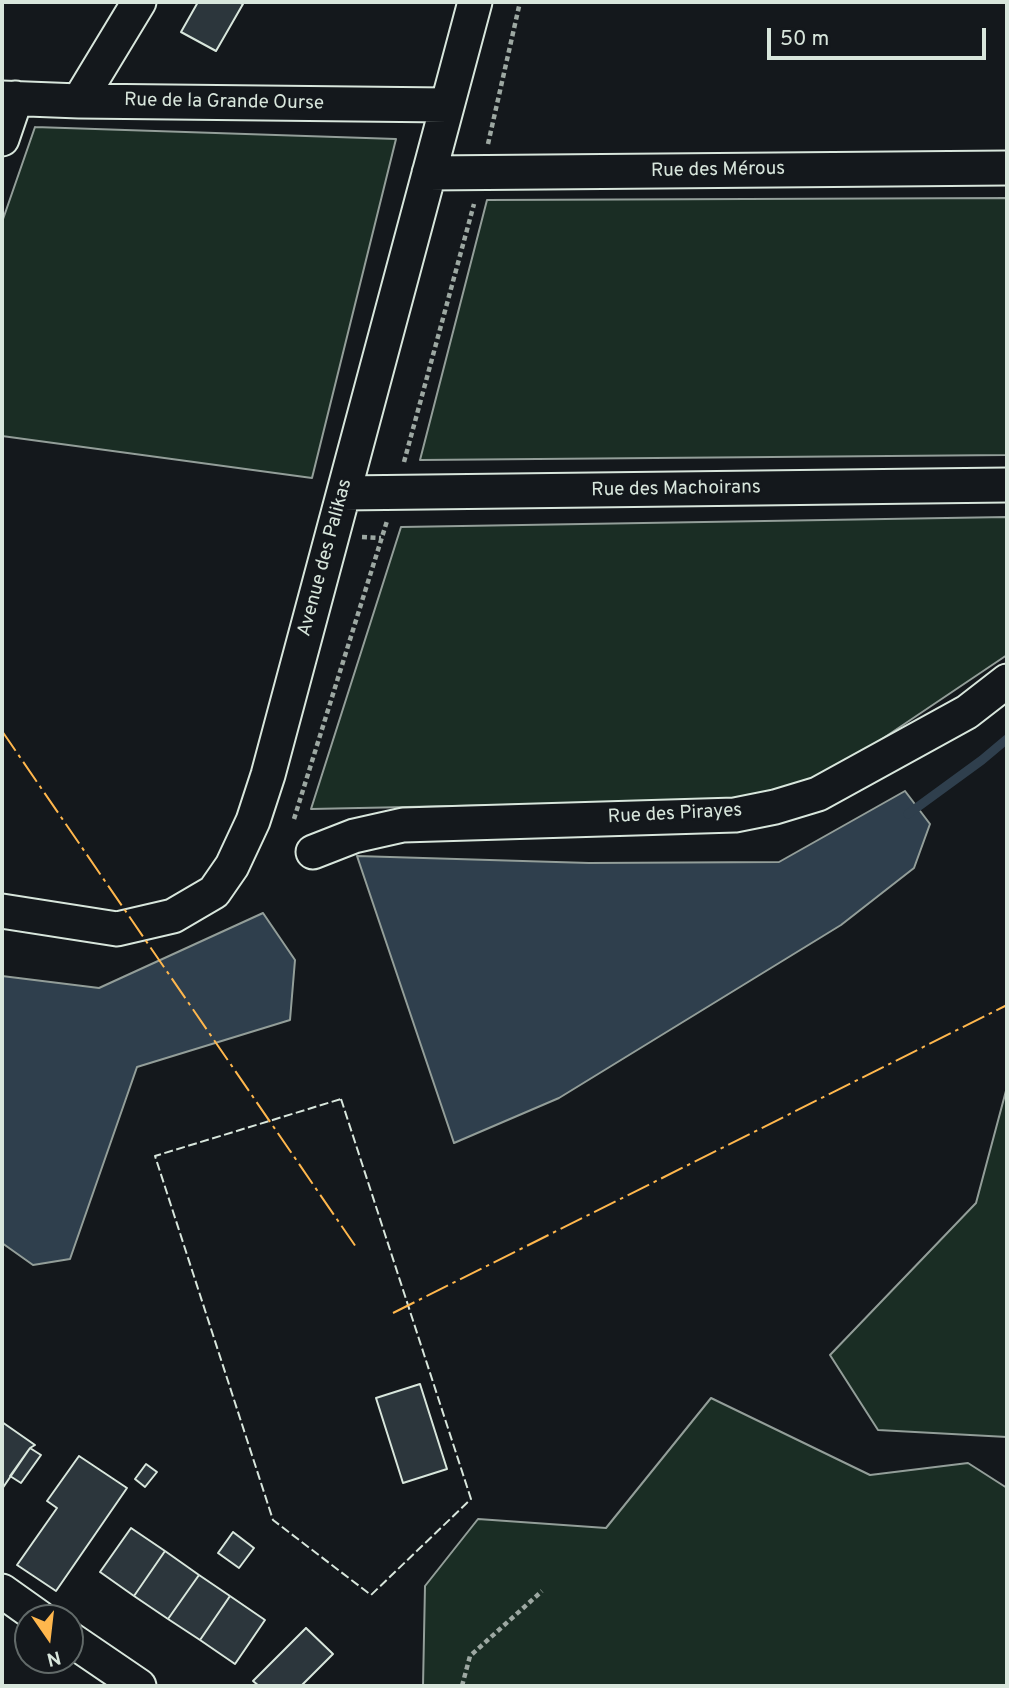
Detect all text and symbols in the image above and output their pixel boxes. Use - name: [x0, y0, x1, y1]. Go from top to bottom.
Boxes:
- scale bar: [771, 14, 990, 58]
- text: 50 m: [780, 26, 829, 53]
- street label: Rue de la Grande Ourse: [124, 90, 324, 116]
- street label: Rue des Mérous: [651, 158, 785, 184]
- street label: Avenue des Palikas: [294, 477, 358, 639]
- street label: Rue des Machoirans: [591, 477, 761, 503]
- street label: Rue des Pirayes: [607, 800, 743, 830]
- north arrow: [14, 1604, 84, 1674]
- text: N: [44, 1644, 63, 1671]

